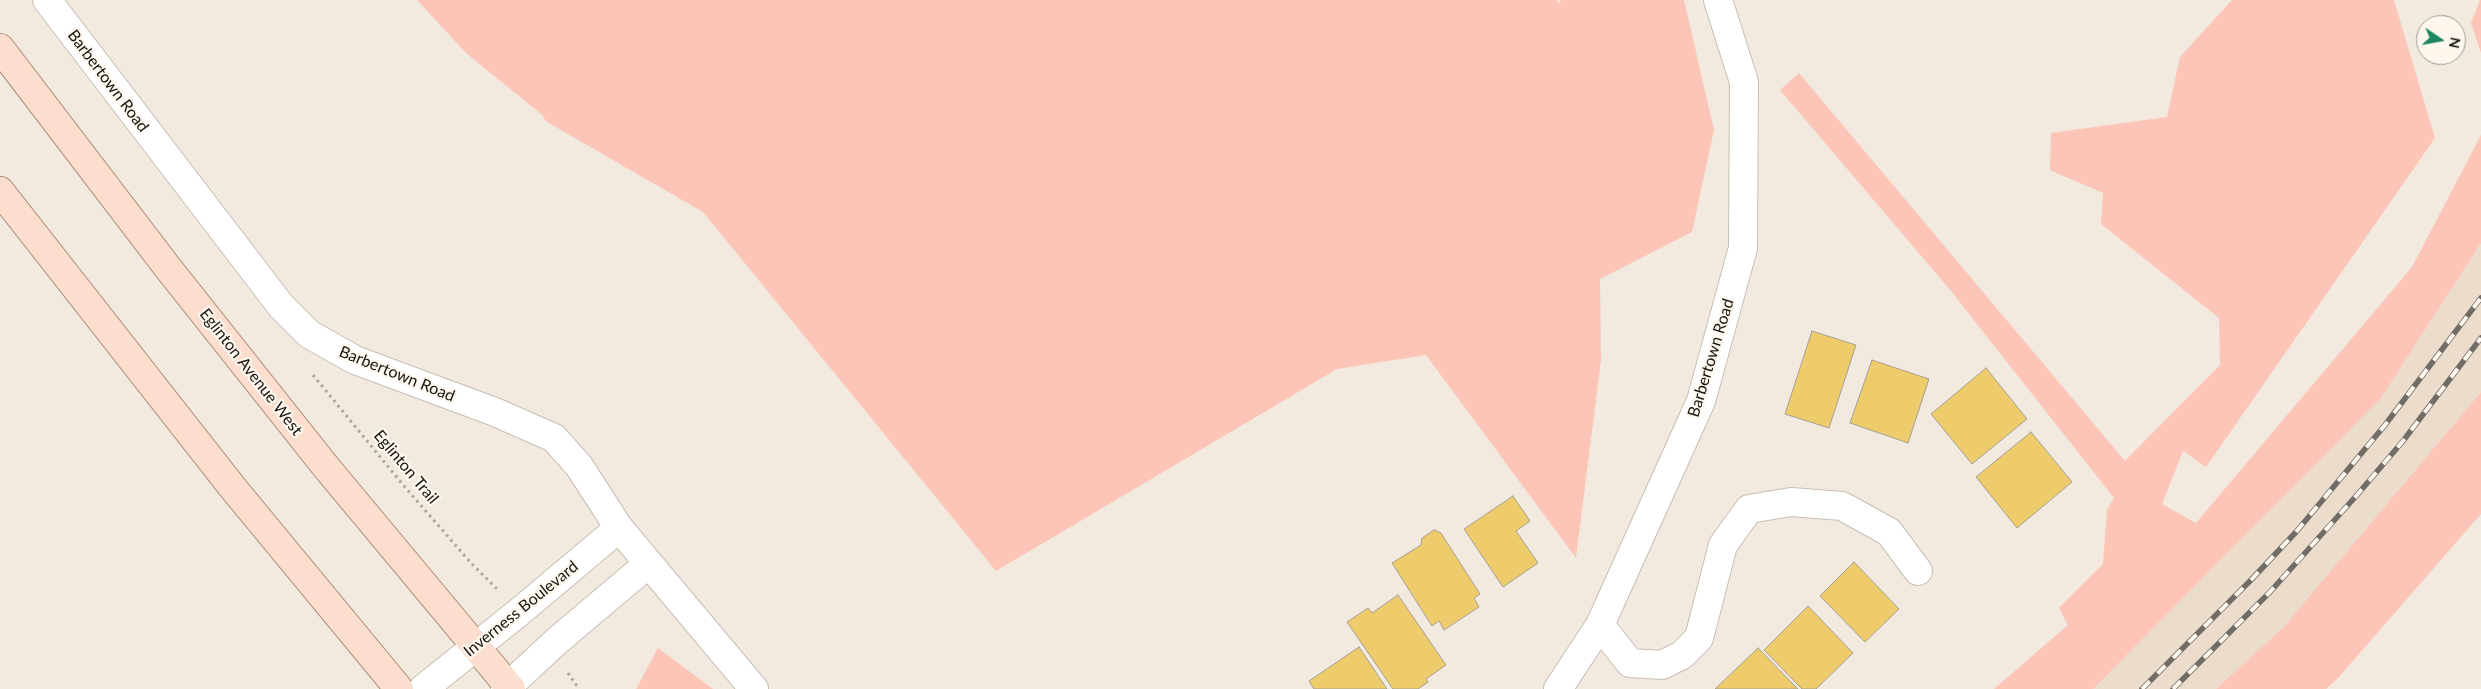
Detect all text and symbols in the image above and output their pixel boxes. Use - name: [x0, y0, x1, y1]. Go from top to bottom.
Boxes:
- north arrow: [2416, 15, 2466, 65]
- street label: Barbertown Road: [63, 26, 153, 136]
- text: N: [2446, 36, 2465, 50]
- street label: Barbertown Road: [1684, 296, 1738, 420]
- street label: Eglinton Avenue West: [196, 305, 306, 439]
- street label: Barbertown Road: [336, 342, 458, 406]
- street label: Eglinton Trail: [370, 426, 442, 508]
- street label: Inverness Boulevard: [460, 557, 582, 661]

